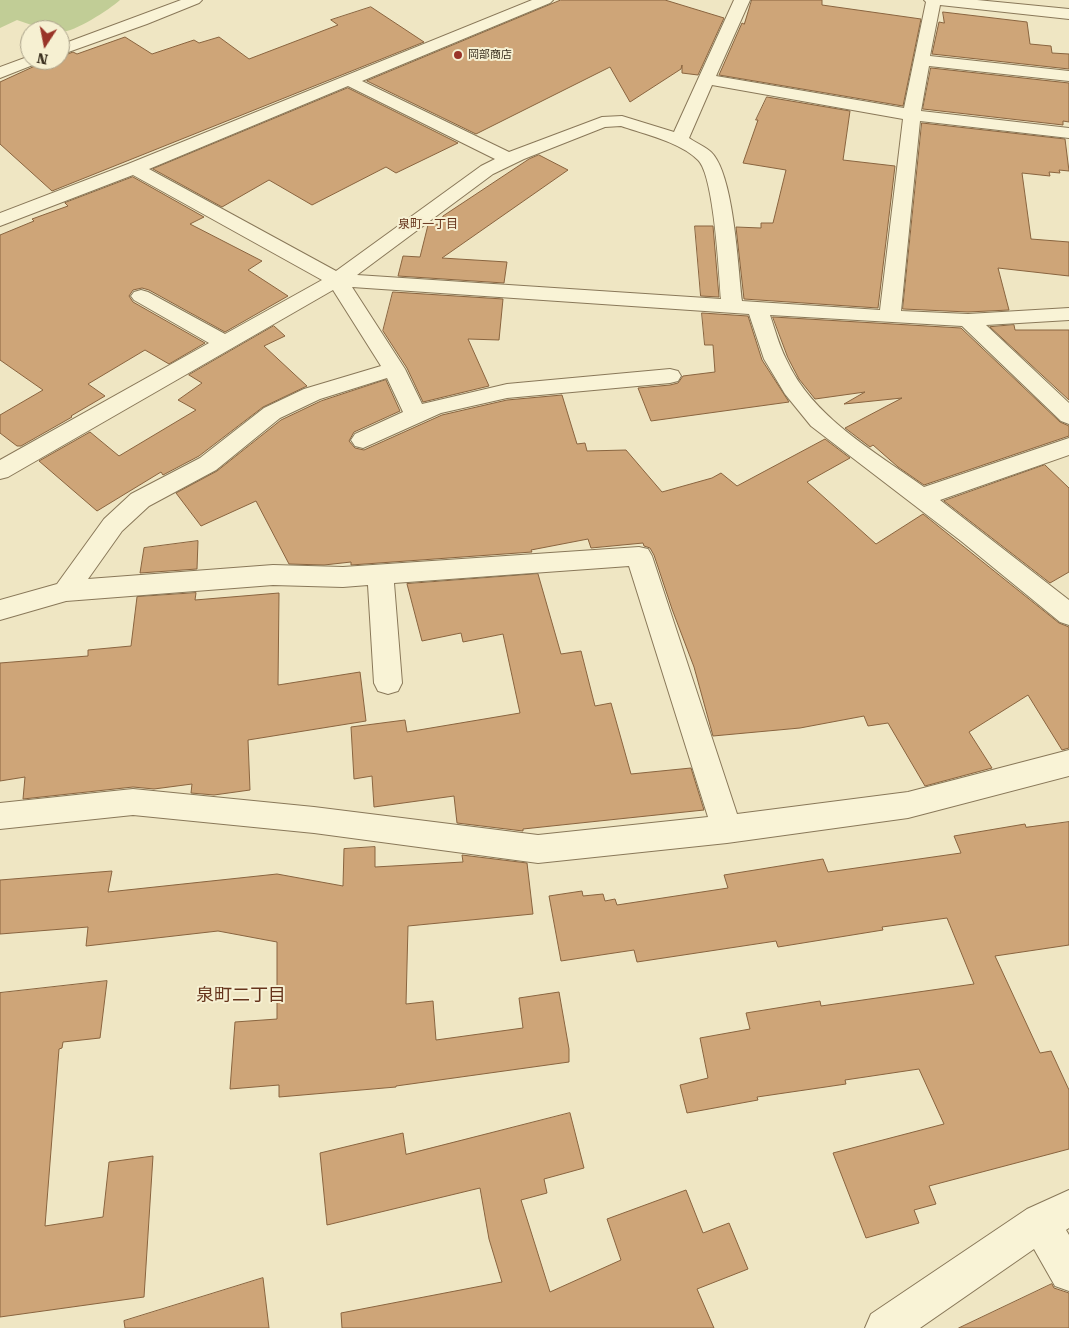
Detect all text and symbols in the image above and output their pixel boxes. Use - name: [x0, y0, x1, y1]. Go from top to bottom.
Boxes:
- north arrow: [20, 20, 70, 70]
- place label: 岡部商店: [468, 48, 512, 62]
- marker: 岡部商店: [452, 49, 464, 61]
- text: N: [36, 50, 49, 68]
- district label: 泉町一丁目: [398, 217, 458, 231]
- district label: 泉町二丁目: [196, 985, 286, 1007]

